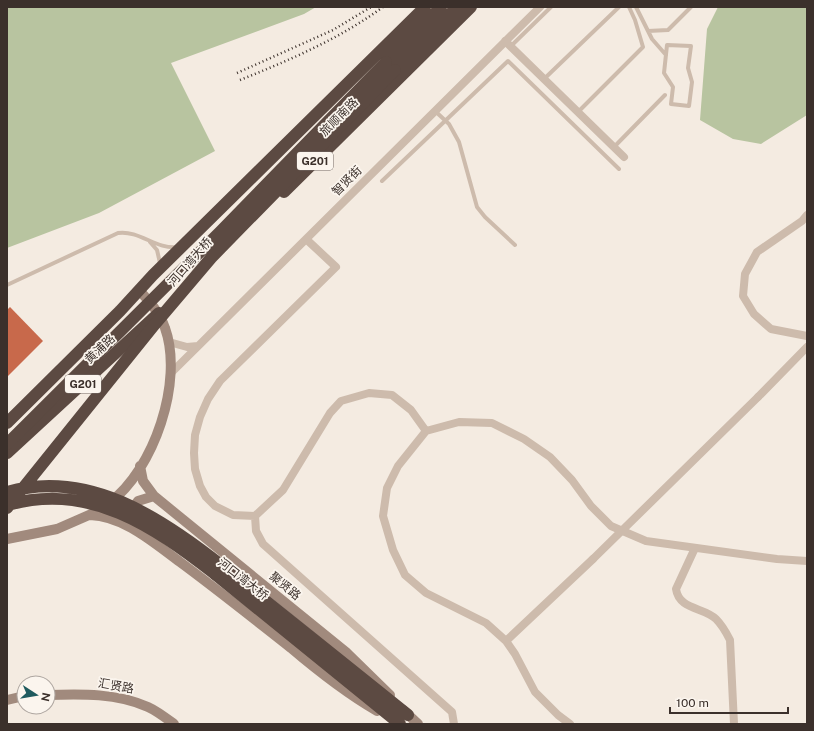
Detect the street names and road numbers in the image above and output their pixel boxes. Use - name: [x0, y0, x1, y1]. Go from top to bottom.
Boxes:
- street label: 旅顺南路: [317, 95, 361, 139]
- road number: G201: [297, 152, 333, 170]
- street label: 智贤街: [329, 163, 365, 199]
- street label: 河口湾大桥: [165, 235, 215, 289]
- street label: 黄浦路: [82, 332, 118, 366]
- road number: G201: [65, 375, 101, 393]
- street label: 河口湾大桥: [215, 555, 271, 603]
- street label: 聚贤路: [267, 569, 303, 603]
- street label: 汇贤路: [97, 676, 135, 696]

